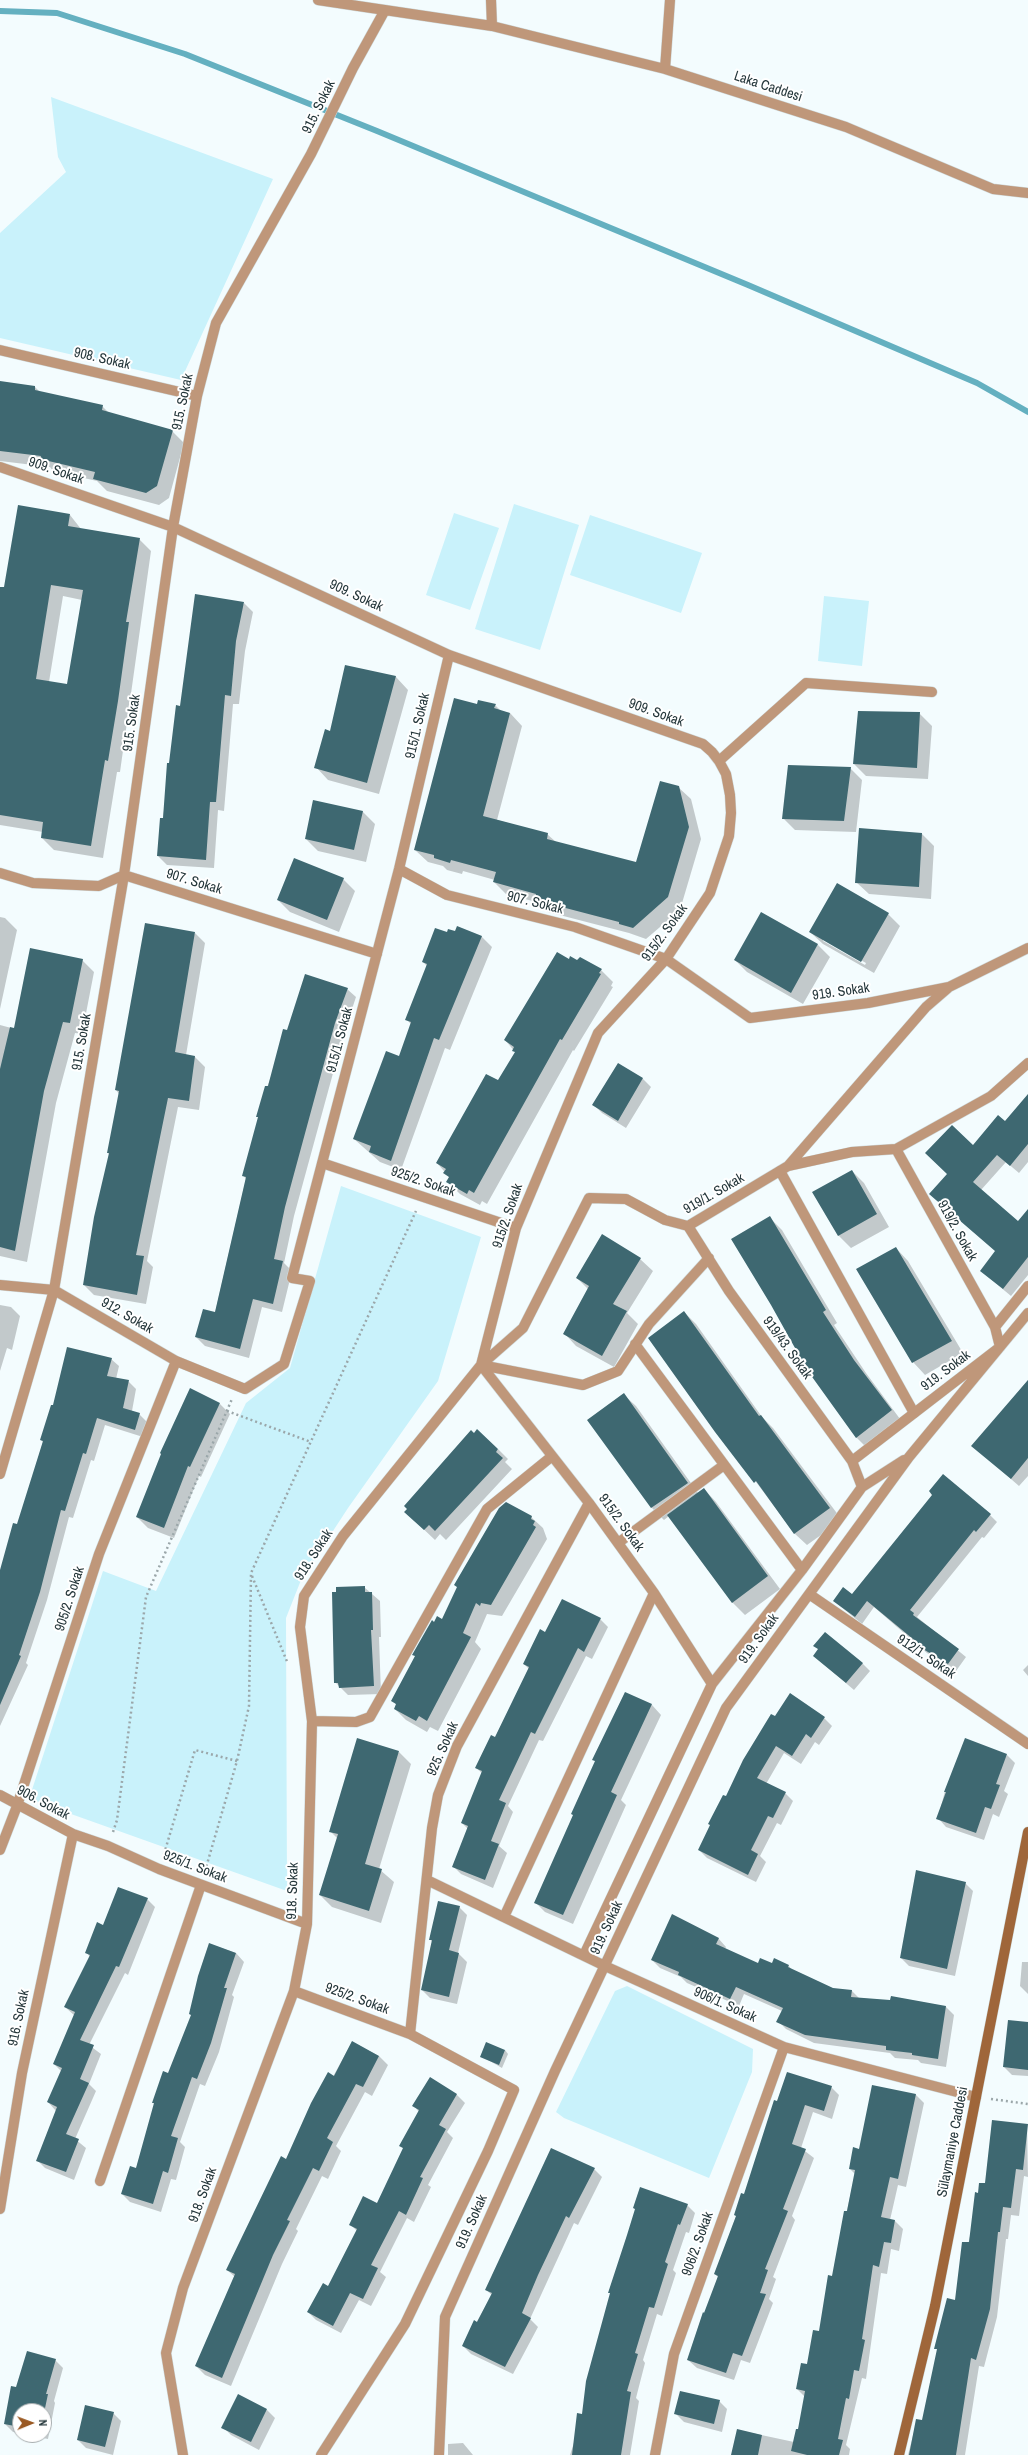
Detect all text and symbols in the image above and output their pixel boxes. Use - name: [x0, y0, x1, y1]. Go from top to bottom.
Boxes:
- street label: Laka Caddesi: [732, 68, 804, 106]
- street label: 915. Sokak: [299, 78, 339, 136]
- street label: 908. Sokak: [72, 344, 132, 374]
- street label: 915. Sokak: [169, 372, 197, 432]
- street label: 909. Sokak: [26, 454, 86, 488]
- street label: 909. Sokak: [326, 576, 386, 616]
- street label: 915/1. Sokak: [402, 691, 434, 761]
- street label: 915. Sokak: [120, 693, 144, 753]
- street label: 909. Sokak: [626, 695, 686, 731]
- street label: 907. Sokak: [164, 866, 224, 898]
- street label: 907. Sokak: [505, 888, 565, 918]
- street label: 915/2. Sokak: [639, 901, 691, 965]
- street label: 919. Sokak: [811, 980, 871, 1004]
- street label: 915/1. Sokak: [323, 1005, 357, 1075]
- street label: 915. Sokak: [69, 1012, 95, 1072]
- street label: 925/2. Sokak: [389, 1163, 457, 1201]
- street label: 919/1. Sokak: [681, 1170, 747, 1218]
- street label: 915/2. Sokak: [489, 1182, 527, 1250]
- street label: 919/2. Sokak: [933, 1198, 981, 1264]
- street label: 912. Sokak: [98, 1294, 156, 1338]
- street label: 919/43. Sokak: [759, 1313, 815, 1383]
- street label: 919. Sokak: [918, 1347, 974, 1395]
- street label: 915/2. Sokak: [595, 1491, 647, 1555]
- street label: 918. Sokak: [291, 1526, 337, 1584]
- street label: 905/2. Sokak: [52, 1565, 88, 1633]
- street label: 919. Sokak: [735, 1611, 783, 1667]
- street label: 912/1. Sokak: [894, 1631, 958, 1683]
- street label: 925. Sokak: [424, 1719, 462, 1779]
- street label: 906. Sokak: [14, 1782, 72, 1824]
- street label: 925/1. Sokak: [161, 1847, 229, 1887]
- street label: 918. Sokak: [284, 1862, 302, 1920]
- street label: 919. Sokak: [587, 1898, 627, 1958]
- street label: 925/2. Sokak: [323, 1980, 391, 2018]
- street label: 906/1. Sokak: [691, 1984, 759, 2026]
- street label: 916. Sokak: [5, 1988, 33, 2048]
- street label: Sülaymaniye Caddesi: [934, 2085, 972, 2199]
- street label: 918. Sokak: [185, 2165, 221, 2225]
- street label: 919. Sokak: [453, 2192, 491, 2252]
- street label: 906/2. Sokak: [679, 2210, 717, 2278]
- north arrow: [12, 2403, 52, 2443]
- text: N: [36, 2419, 50, 2426]

